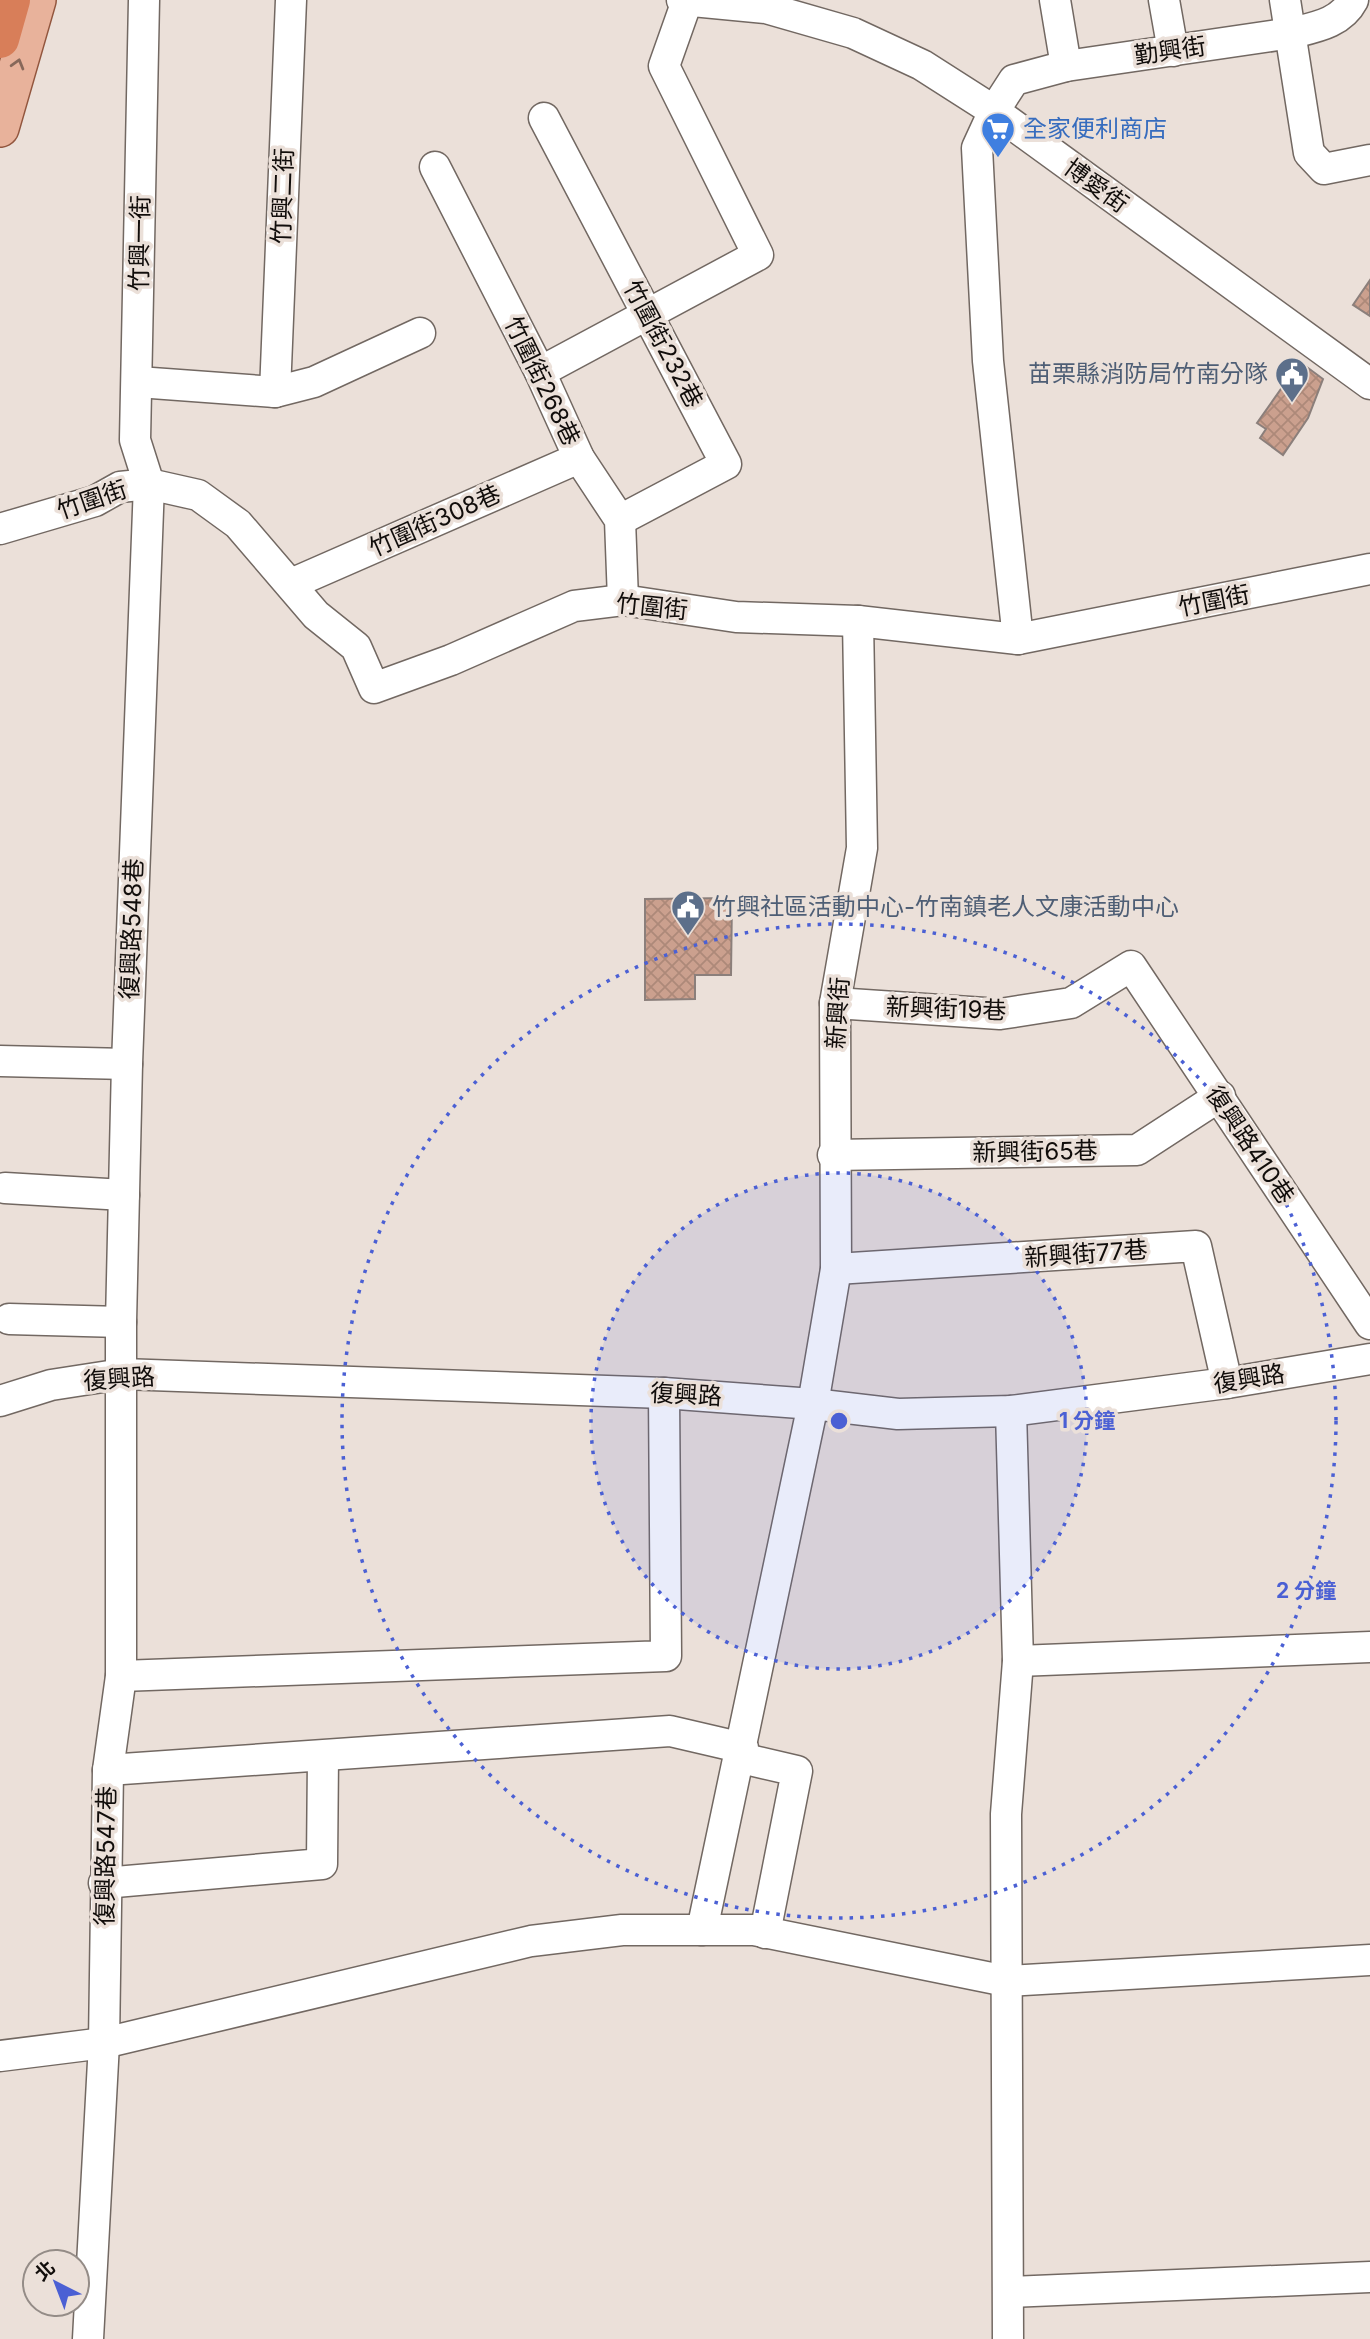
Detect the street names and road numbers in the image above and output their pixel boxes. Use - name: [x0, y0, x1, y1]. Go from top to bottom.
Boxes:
- street label: 勤興街: [1132, 31, 1208, 70]
- street label: 竹興二街: [266, 148, 299, 244]
- street label: 博愛街: [1059, 153, 1134, 218]
- street label: 竹興一街: [124, 195, 155, 291]
- street label: 竹圍街232巷: [618, 275, 709, 412]
- street label: 竹圍街268巷: [499, 311, 586, 450]
- street label: 竹圍街: [53, 474, 131, 525]
- street label: 竹圍街308巷: [365, 479, 505, 562]
- street label: 竹圍街: [1176, 579, 1252, 622]
- street label: 竹圍街: [615, 588, 689, 625]
- street label: 復興路548巷: [115, 858, 148, 1000]
- street label: 新興街: [821, 976, 854, 1050]
- street label: 新興街19巷: [885, 992, 1007, 1025]
- street label: 復興路410巷: [1200, 1080, 1300, 1209]
- street label: 新興街65巷: [972, 1136, 1098, 1167]
- street label: 新興街77巷: [1023, 1235, 1149, 1272]
- street label: 復興路: [1211, 1359, 1287, 1398]
- street label: 復興路: [82, 1362, 156, 1395]
- street label: 復興路: [649, 1378, 723, 1411]
- street label: 復興路547巷: [90, 1786, 121, 1926]

